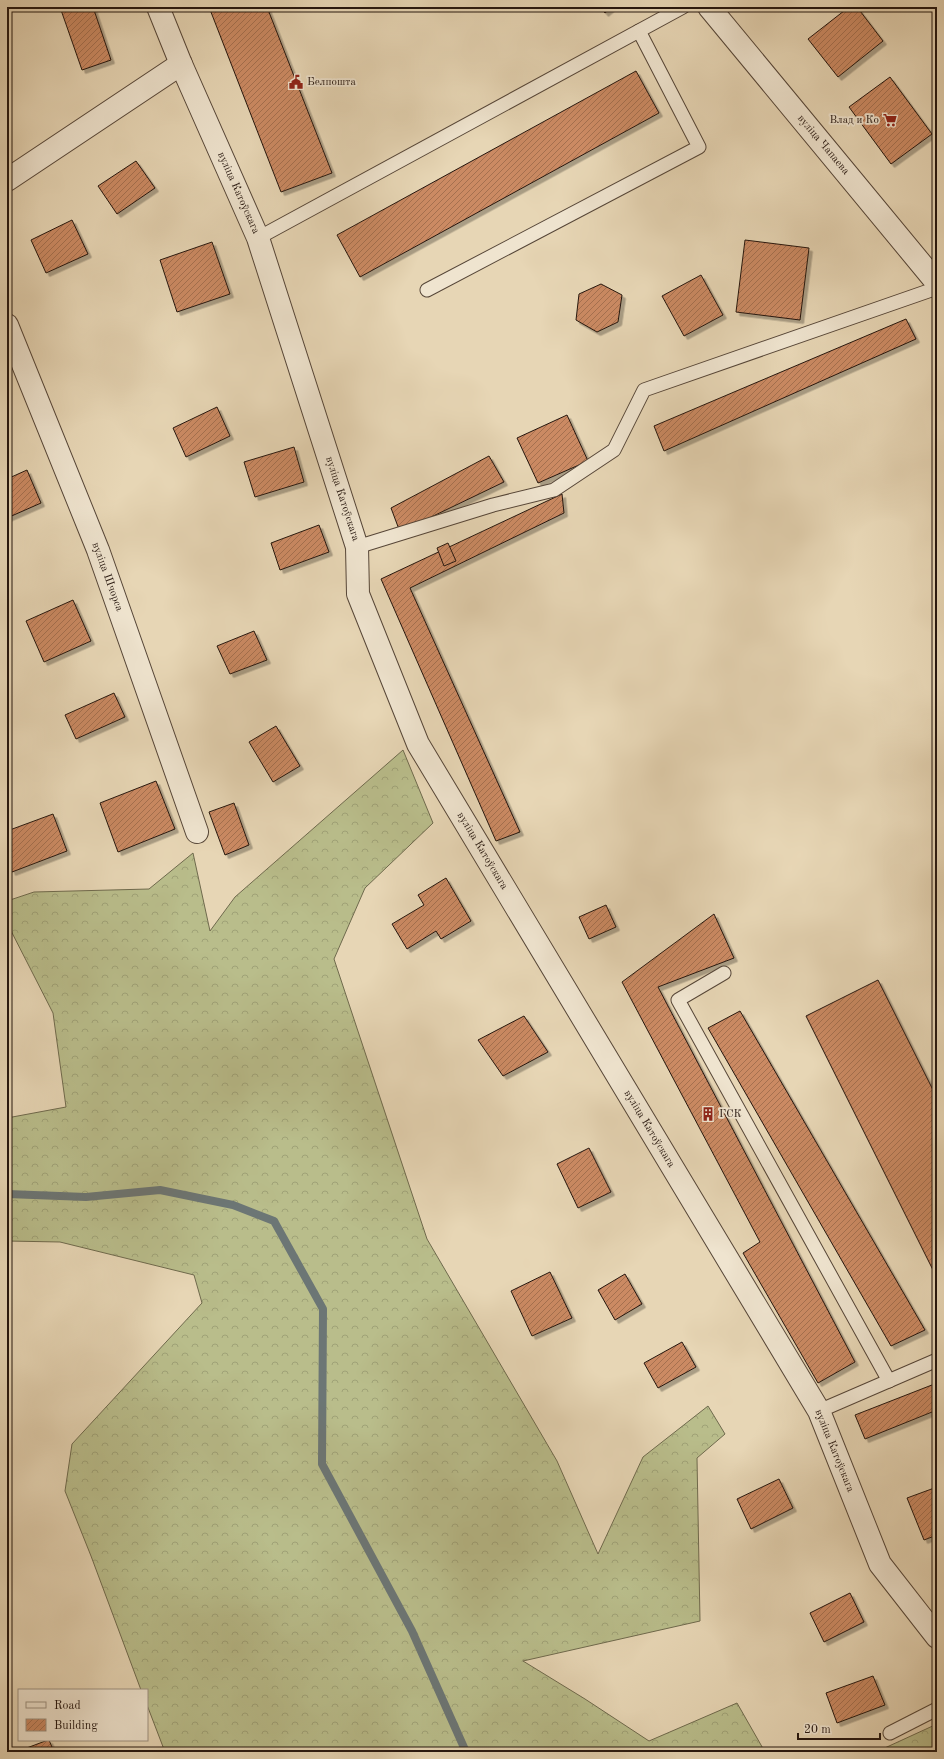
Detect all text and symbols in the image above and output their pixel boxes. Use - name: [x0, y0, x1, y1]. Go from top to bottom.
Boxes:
- public building icon: Белпошта: [288, 74, 304, 90]
- place label: Белпошта: [307, 77, 356, 88]
- supermarket icon: Влад и Ко: [882, 112, 898, 128]
- street label: вуліца Чапаева: [795, 113, 851, 177]
- place label: Влад и Ко: [830, 115, 879, 126]
- street label: вуліца Катоўскага: [215, 150, 261, 236]
- street label: вуліца Катоўскага: [323, 455, 361, 543]
- street label: вуліца Шчорса: [89, 541, 125, 613]
- street label: вуліца Катоўскага: [455, 810, 510, 892]
- street label: вуліца Катоўскага: [622, 1088, 677, 1170]
- building icon: ГСК: [700, 1106, 716, 1122]
- place label: ГСК: [719, 1109, 742, 1120]
- street label: вуліца Катоўскага: [812, 1408, 856, 1495]
- legend: [18, 1689, 148, 1741]
- text: Road: [54, 1700, 81, 1712]
- scale bar: [798, 1715, 880, 1741]
- text: Building: [54, 1720, 98, 1732]
- text: 20 m: [804, 1724, 831, 1736]

